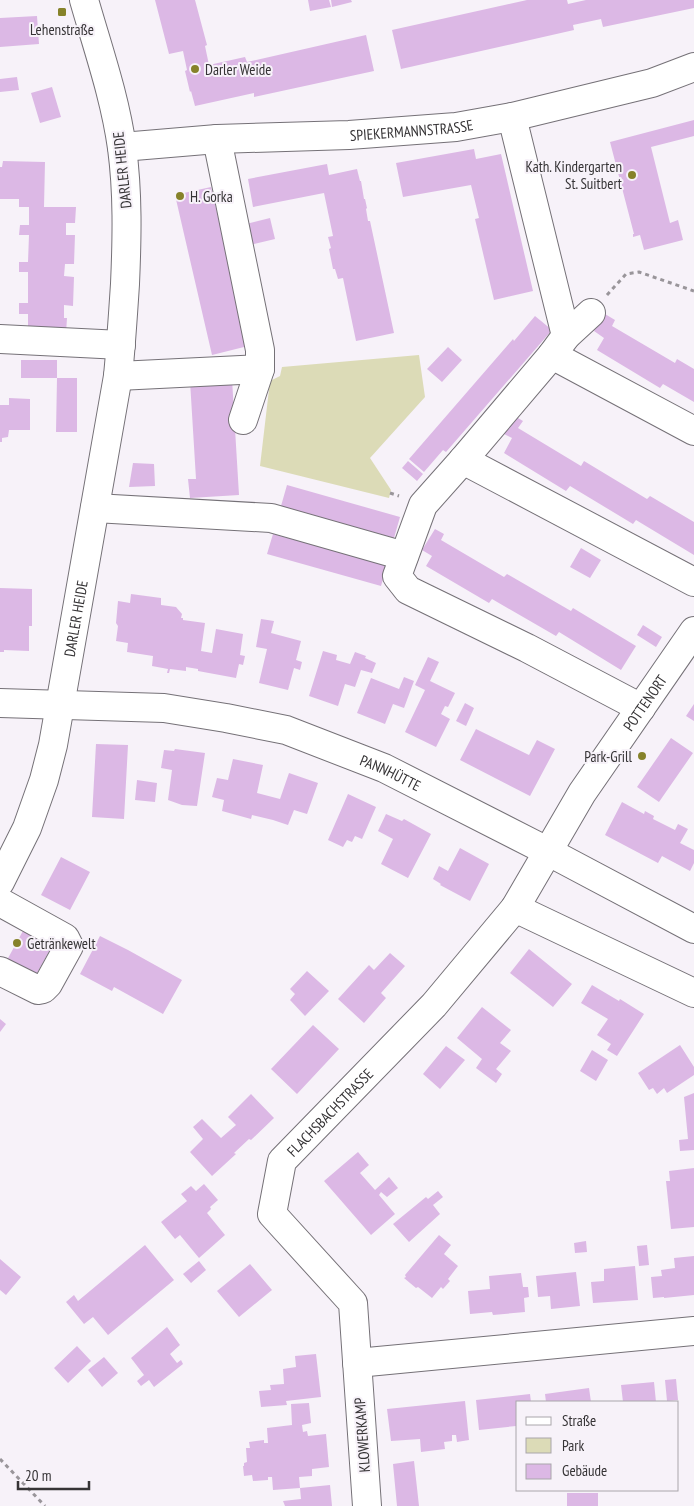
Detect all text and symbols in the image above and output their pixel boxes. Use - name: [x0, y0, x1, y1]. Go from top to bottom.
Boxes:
- marker: Lehenstraße: [56, 6, 68, 18]
- place label: Lehenstraße: [30, 20, 94, 39]
- place label: Darler Weide: [205, 60, 271, 79]
- marker: Darler Weide: [189, 63, 201, 75]
- street label: SPIEKERMANNSTRASSE: [349, 115, 474, 144]
- street label: DARLER HEIDE: [109, 131, 135, 209]
- place label: Kath. Kindergarten St. Suitbert: [526, 157, 622, 193]
- marker: Kath. Kindergarten St. Suitbert: [626, 169, 638, 181]
- place label: H. Gorka: [190, 187, 233, 206]
- marker: H. Gorka: [174, 190, 186, 202]
- street label: DARLER HEIDE: [59, 579, 91, 658]
- street label: POTTENORT: [619, 671, 671, 734]
- place label: Park-Grill: [584, 747, 632, 766]
- street label: PANNHÜTTE: [357, 750, 424, 795]
- marker: Park-Grill: [636, 750, 648, 762]
- place label: Getränkewelt: [27, 934, 96, 953]
- marker: Getränkewelt: [11, 937, 23, 949]
- street label: FLACHSBACHSTRASSE: [282, 1064, 377, 1160]
- street label: KLOWERKAMP: [350, 1397, 374, 1473]
- legend: [516, 1401, 679, 1491]
- text: Straße: [562, 1411, 596, 1430]
- text: Park: [562, 1436, 584, 1455]
- scale bar: [18, 1458, 89, 1490]
- text: Gebäude: [562, 1461, 607, 1480]
- text: 20 m: [25, 1466, 51, 1485]

